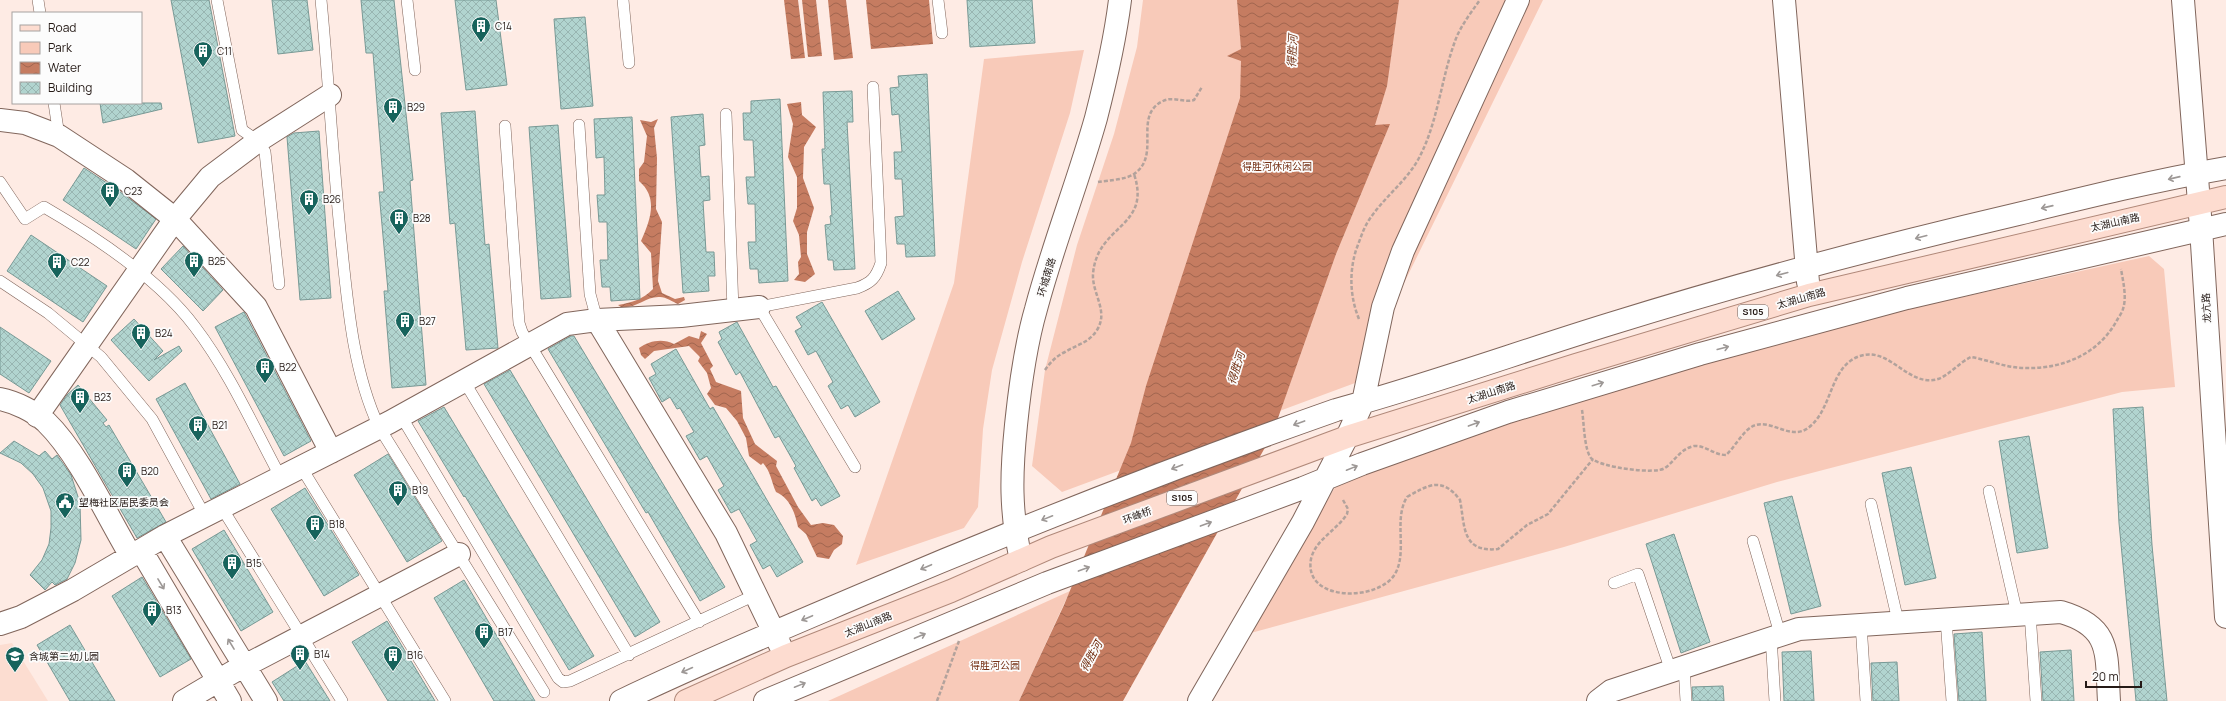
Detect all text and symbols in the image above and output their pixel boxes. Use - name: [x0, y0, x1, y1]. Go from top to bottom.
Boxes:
- legend: [12, 12, 142, 104]
- building icon: C14: [470, 15, 492, 43]
- text: Road: [48, 19, 76, 36]
- place label: C14: [495, 19, 512, 33]
- water label: 得胜河: [1283, 32, 1300, 68]
- text: Park: [48, 39, 73, 56]
- building icon: C11: [192, 40, 214, 68]
- place label: C11: [217, 44, 232, 58]
- text: Water: [48, 59, 82, 76]
- text: Building: [48, 79, 92, 96]
- building icon: B29: [382, 96, 404, 124]
- place label: B29: [407, 100, 425, 114]
- park label: 得胜河休闲公园: [1242, 159, 1312, 173]
- one-way arrow: [2168, 174, 2181, 182]
- building icon: C23: [99, 180, 121, 208]
- place label: C23: [124, 184, 142, 198]
- building icon: B26: [298, 188, 320, 216]
- place label: B26: [323, 192, 341, 206]
- one-way arrow: [2041, 203, 2054, 211]
- building icon: B28: [388, 207, 410, 235]
- street label: 太湖山南路: [2089, 210, 2141, 234]
- place label: B28: [413, 211, 431, 225]
- one-way arrow: [1915, 234, 1928, 242]
- building icon: B25: [183, 250, 205, 278]
- building icon: C22: [46, 251, 68, 279]
- place label: B25: [208, 254, 226, 268]
- place label: C22: [71, 255, 90, 269]
- street label: 环城南路: [1033, 256, 1059, 298]
- one-way arrow: [1775, 271, 1788, 278]
- street label: 太湖山南路: [1775, 284, 1827, 312]
- street label: 龙亢路: [2198, 293, 2214, 323]
- road number: S105: [1738, 305, 1768, 319]
- building icon: B27: [394, 310, 416, 338]
- place label: B27: [419, 314, 436, 328]
- building icon: B24: [130, 322, 152, 350]
- place label: B24: [155, 326, 173, 340]
- one-way arrow: [1716, 343, 1729, 351]
- water label: 得胜河: [1223, 348, 1248, 386]
- building icon: B22: [254, 356, 276, 384]
- place label: B22: [279, 360, 297, 374]
- street label: 太湖山南路: [1465, 378, 1517, 406]
- one-way arrow: [1591, 380, 1604, 387]
- building icon: B23: [69, 386, 91, 414]
- place label: B23: [94, 390, 111, 404]
- building icon: B21: [187, 414, 209, 442]
- place label: B21: [212, 418, 228, 432]
- one-way arrow: [1293, 419, 1305, 427]
- one-way arrow: [1468, 419, 1480, 427]
- building icon: B20: [116, 460, 138, 488]
- place label: B20: [141, 464, 159, 478]
- one-way arrow: [1171, 464, 1183, 472]
- one-way arrow: [1346, 464, 1358, 472]
- building icon: B19: [387, 479, 409, 507]
- place label: B19: [412, 483, 428, 497]
- public building icon: 望梅社区居民委员会: [54, 491, 76, 519]
- road number: S105: [1167, 491, 1197, 505]
- place label: 望梅社区居民委员会: [79, 495, 169, 509]
- street label: 环峰桥: [1120, 503, 1154, 527]
- building icon: B18: [304, 513, 326, 541]
- one-way arrow: [1041, 515, 1053, 523]
- place label: B18: [329, 517, 345, 531]
- one-way arrow: [1199, 520, 1211, 528]
- building icon: B15: [221, 552, 243, 580]
- place label: B15: [246, 556, 262, 570]
- one-way arrow: [921, 564, 933, 572]
- one-way arrow: [1077, 565, 1089, 573]
- one-way arrow: [157, 578, 165, 590]
- building icon: B13: [141, 599, 163, 627]
- place label: B13: [166, 603, 182, 617]
- street label: 太湖山南路: [842, 608, 894, 640]
- one-way arrow: [801, 615, 813, 622]
- building icon: B17: [473, 621, 495, 649]
- place label: B17: [498, 625, 513, 639]
- one-way arrow: [914, 631, 926, 639]
- water label: 得胜河: [1076, 636, 1106, 674]
- one-way arrow: [227, 639, 235, 650]
- building icon: B14: [289, 643, 311, 671]
- building icon: B16: [382, 644, 404, 672]
- school or university icon: 含城第二幼儿园: [4, 645, 26, 673]
- place label: B14: [314, 647, 330, 661]
- place label: B16: [407, 648, 423, 662]
- place label: 含城第二幼儿园: [29, 649, 99, 663]
- park label: 得胜河公园: [970, 658, 1020, 672]
- scale bar: [2086, 663, 2141, 689]
- one-way arrow: [682, 666, 694, 674]
- text: 20 m: [2092, 668, 2119, 685]
- one-way arrow: [794, 681, 806, 689]

